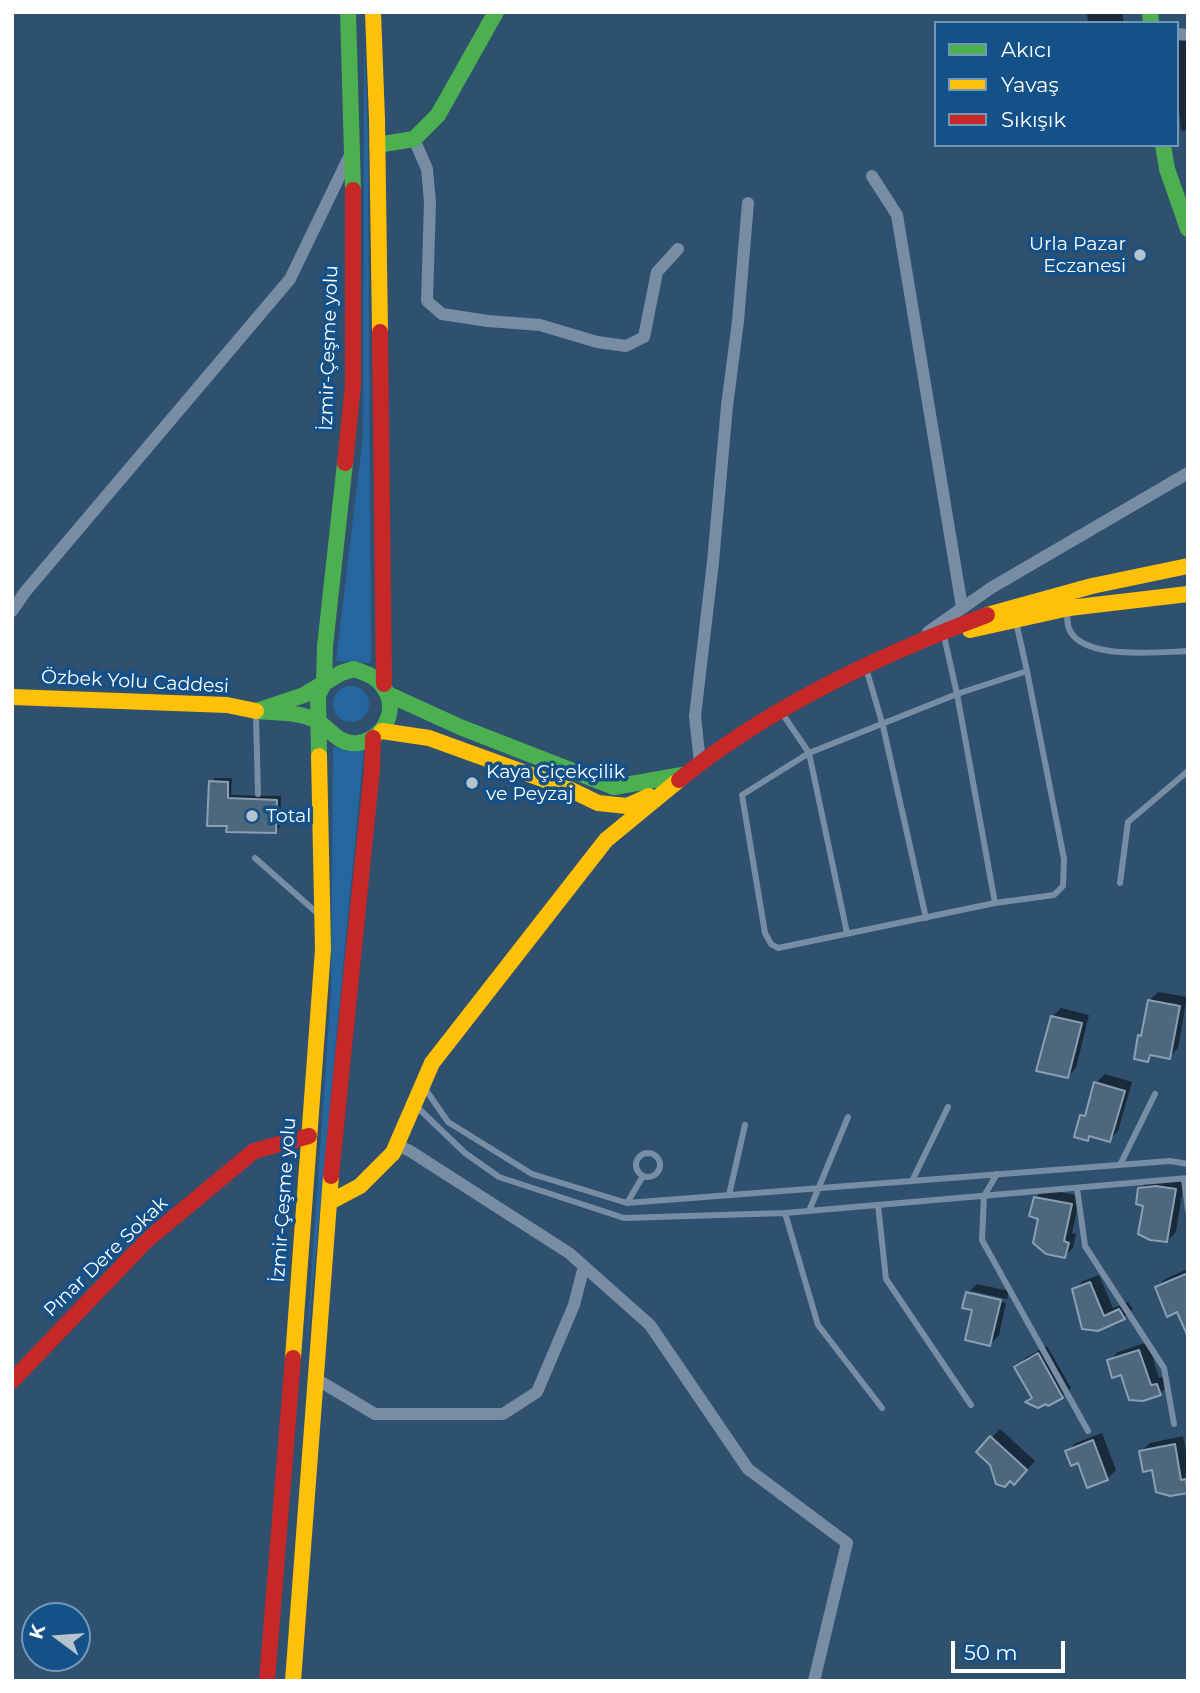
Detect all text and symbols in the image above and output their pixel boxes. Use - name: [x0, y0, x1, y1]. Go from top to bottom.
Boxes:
- legend: [934, 21, 1179, 147]
- text: Akıcı: [1001, 37, 1052, 62]
- text: Yavaş: [1001, 72, 1059, 97]
- text: Sıkışık: [1001, 107, 1066, 132]
- place label: Urla Pazar Eczanesi: [1029, 233, 1126, 277]
- marker: Urla Pazar Eczanesi: [1132, 247, 1148, 263]
- street label: İzmir-Çeşme yolu: [315, 265, 343, 431]
- street label: Özbek Yolu Caddesi: [40, 666, 230, 698]
- place label: Kaya Çiçekçilik ve Peyzaj: [486, 761, 625, 805]
- marker: Kaya Çiçekçilik ve Peyzaj: [464, 775, 480, 791]
- place label: Total: [266, 805, 311, 827]
- marker: Total: [244, 808, 260, 824]
- street label: İzmir-Çeşme yolu: [267, 1117, 301, 1283]
- street label: Pınar Dere Sokak: [39, 1192, 173, 1322]
- north arrow: [21, 1602, 91, 1672]
- text: K: [24, 1622, 50, 1642]
- scale bar: [955, 1626, 1069, 1670]
- text: 50 m: [964, 1640, 1018, 1665]

